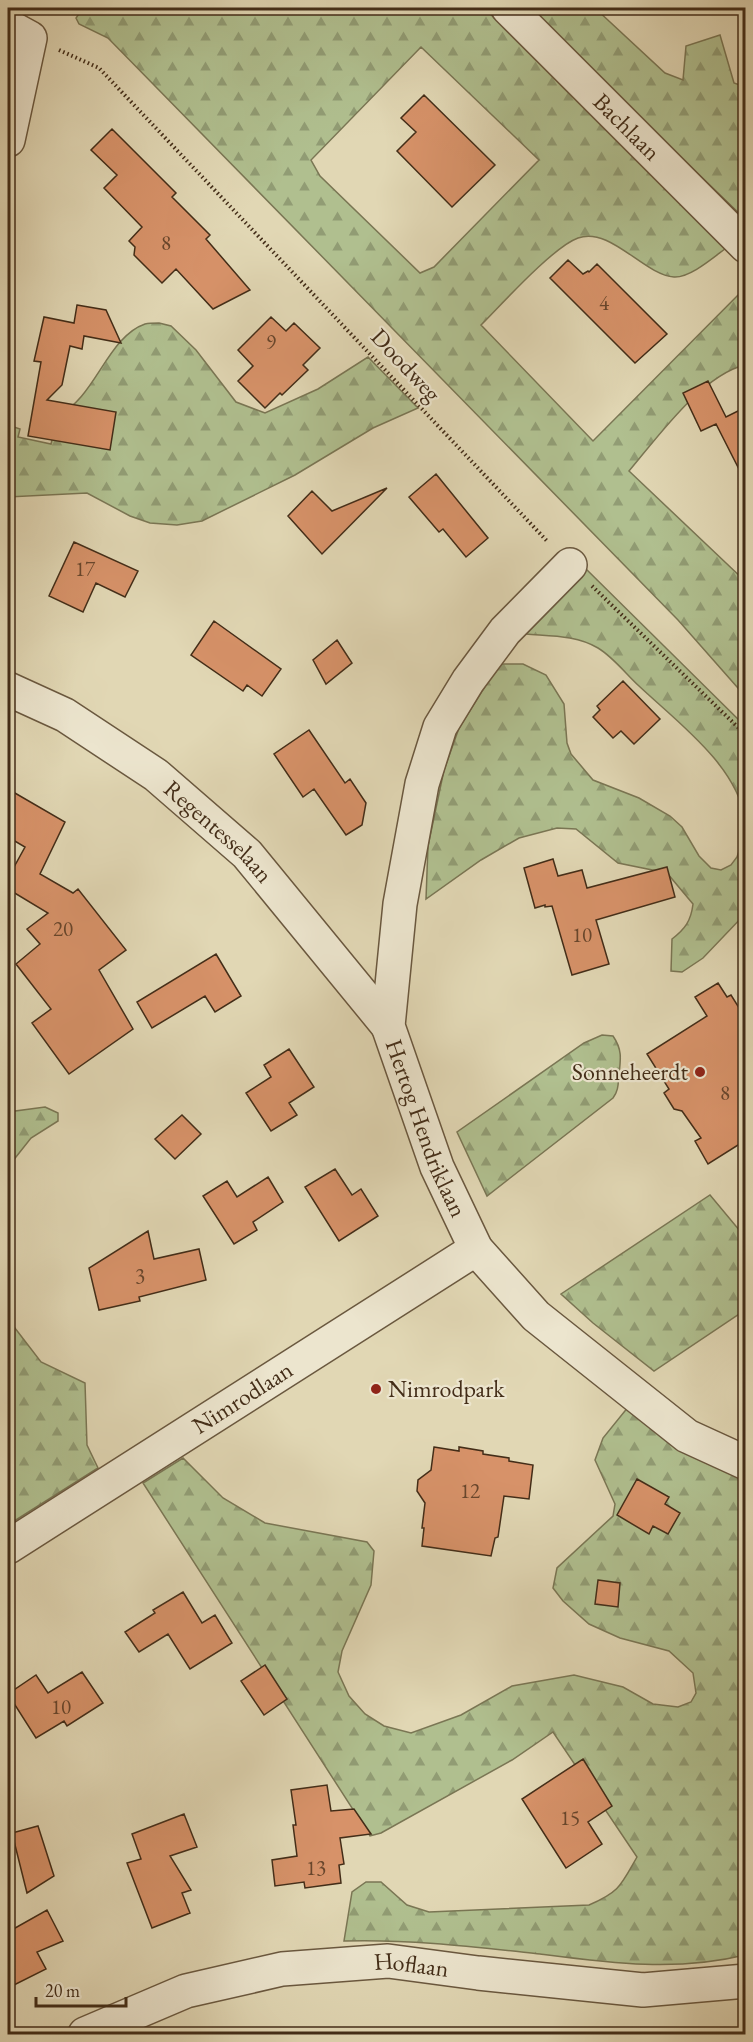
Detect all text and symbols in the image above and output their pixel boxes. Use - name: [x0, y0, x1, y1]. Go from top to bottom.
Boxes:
- street label: Bachlaan: [587, 86, 668, 167]
- house number: 8: [161, 229, 171, 256]
- house number: 4: [599, 289, 610, 316]
- street label: Doodweg: [364, 321, 449, 408]
- house number: 9: [266, 328, 276, 355]
- house number: 17: [75, 555, 96, 582]
- street label: Regentesselaan: [158, 773, 281, 889]
- house number: 20: [53, 915, 73, 942]
- house number: 10: [572, 921, 592, 948]
- street label: Hertog Hendriklaan: [379, 1035, 475, 1222]
- place label: Sonneheerdt: [572, 1056, 688, 1087]
- marker: Sonneheerdt: [693, 1065, 707, 1079]
- house number: 8: [720, 1079, 730, 1106]
- house number: 3: [135, 1262, 145, 1289]
- street label: Nimrodlaan: [186, 1354, 299, 1441]
- place label: Nimrodpark: [388, 1373, 505, 1404]
- marker: Nimrodpark: [369, 1382, 383, 1396]
- house number: 12: [460, 1477, 480, 1504]
- house number: 10: [51, 1693, 71, 1720]
- house number: 15: [560, 1804, 580, 1831]
- house number: 13: [306, 1854, 326, 1881]
- street label: Hoflaan: [373, 1945, 451, 1984]
- scale bar: [36, 1970, 126, 2008]
- text: 20 m: [45, 1979, 80, 2002]

